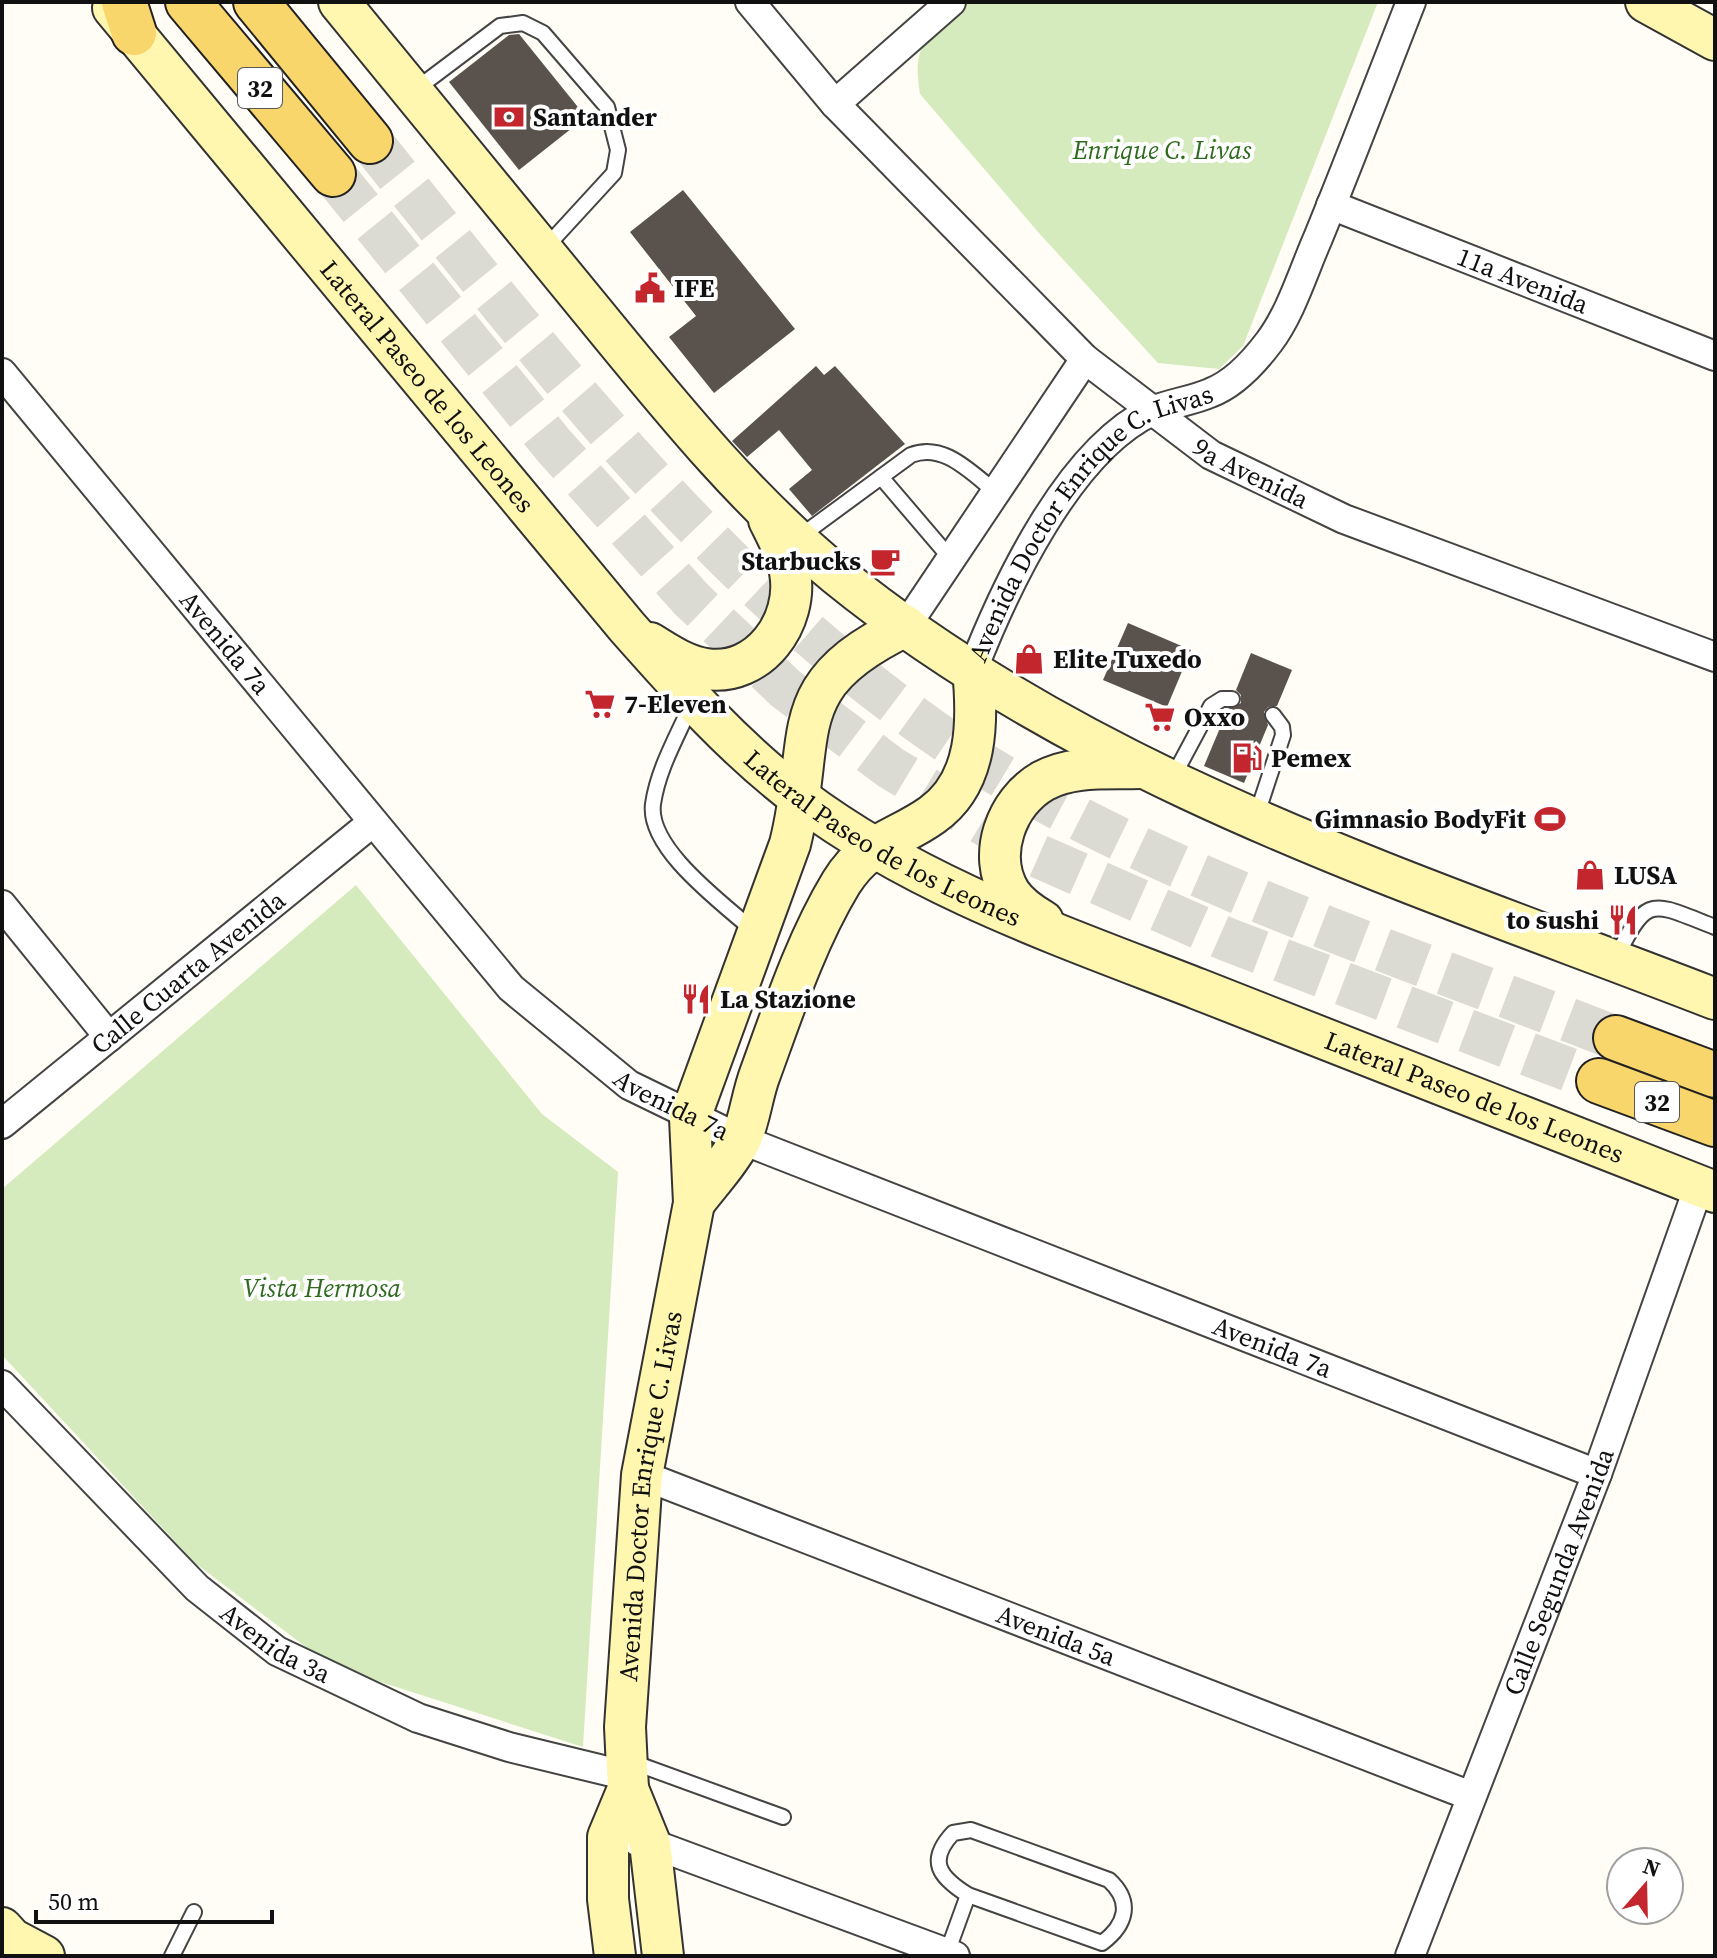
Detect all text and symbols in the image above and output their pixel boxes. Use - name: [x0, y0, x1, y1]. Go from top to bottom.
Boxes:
- road number: 32: [238, 68, 282, 108]
- place label: Santander: [533, 99, 658, 135]
- bank icon: Santander: [492, 100, 526, 134]
- park label: Enrique C. Livas: [1072, 132, 1252, 168]
- street label: 11a Avenida: [1452, 238, 1594, 323]
- street label: Lateral Paseo de los Leones: [312, 252, 543, 521]
- place label: IFE: [674, 270, 714, 306]
- public building icon: IFE: [633, 271, 667, 305]
- street label: Avenida Doctor Enrique C. Livas: [960, 376, 1218, 667]
- street label: 9a Avenida: [1185, 429, 1315, 518]
- place label: Starbucks: [741, 543, 861, 579]
- cafe icon: Starbucks: [868, 544, 902, 578]
- street label: Avenida 7a: [171, 583, 279, 703]
- place label: Elite Tuxedo: [1053, 641, 1202, 677]
- shop icon: Elite Tuxedo: [1012, 642, 1046, 676]
- place label: 7-Eleven: [624, 686, 727, 722]
- supermarket icon: 7-Eleven: [583, 687, 617, 721]
- place label: Oxxo: [1184, 699, 1245, 735]
- supermarket icon: Oxxo: [1143, 700, 1177, 734]
- place label: Pemex: [1271, 740, 1352, 776]
- street label: Lateral Paseo de los Leones: [736, 741, 1026, 935]
- fuel station icon: Pemex: [1230, 741, 1264, 775]
- place label: Gimnasio BodyFit: [1315, 801, 1527, 837]
- sports icon: Gimnasio BodyFit: [1533, 802, 1567, 836]
- place label: LUSA: [1614, 857, 1678, 893]
- shop icon: LUSA: [1573, 858, 1607, 892]
- street label: Calle Cuarta Avenida: [83, 882, 294, 1063]
- place label: to sushi: [1506, 902, 1599, 938]
- restaurant icon: to sushi: [1606, 903, 1640, 937]
- place label: La Stazione: [720, 981, 856, 1017]
- restaurant icon: La Stazione: [679, 982, 713, 1016]
- street label: Lateral Paseo de los Leones: [1319, 1022, 1629, 1172]
- street label: Avenida 7a: [605, 1061, 736, 1149]
- road number: 32: [1635, 1082, 1679, 1122]
- park label: Vista Hermosa: [243, 1270, 402, 1306]
- street label: Avenida Doctor Enrique C. Livas: [610, 1308, 691, 1683]
- street label: Avenida 7a: [1207, 1308, 1338, 1387]
- street label: Calle Segunda Avenida: [1495, 1443, 1623, 1701]
- street label: Avenida 3a: [213, 1595, 337, 1692]
- street label: Avenida 5a: [991, 1596, 1122, 1675]
- north arrow: [1605, 1846, 1685, 1926]
- text: N: [1639, 1850, 1665, 1884]
- scale bar: [36, 1874, 272, 1924]
- text: 50 m: [48, 1885, 99, 1918]

